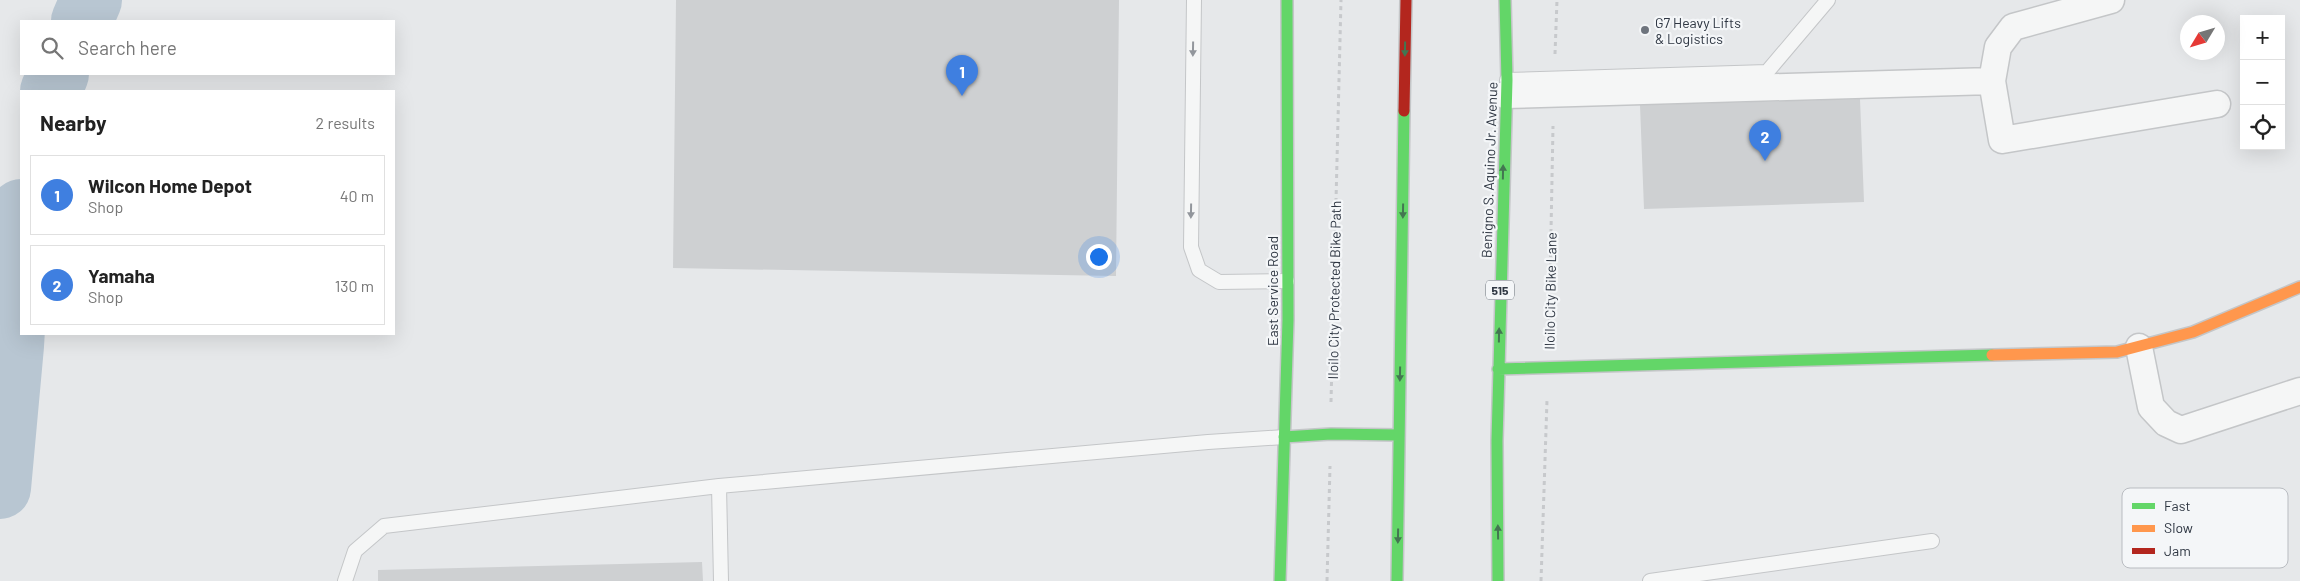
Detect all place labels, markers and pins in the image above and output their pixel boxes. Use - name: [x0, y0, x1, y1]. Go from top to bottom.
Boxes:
- place label: G7 Heavy Lifts & Logistics: [1655, 14, 1741, 47]
- marker: G7 Heavy Lifts & Logistics: [1639, 24, 1651, 36]
- pin: 1: [946, 55, 978, 96]
- pin: 2: [1749, 120, 1781, 161]

